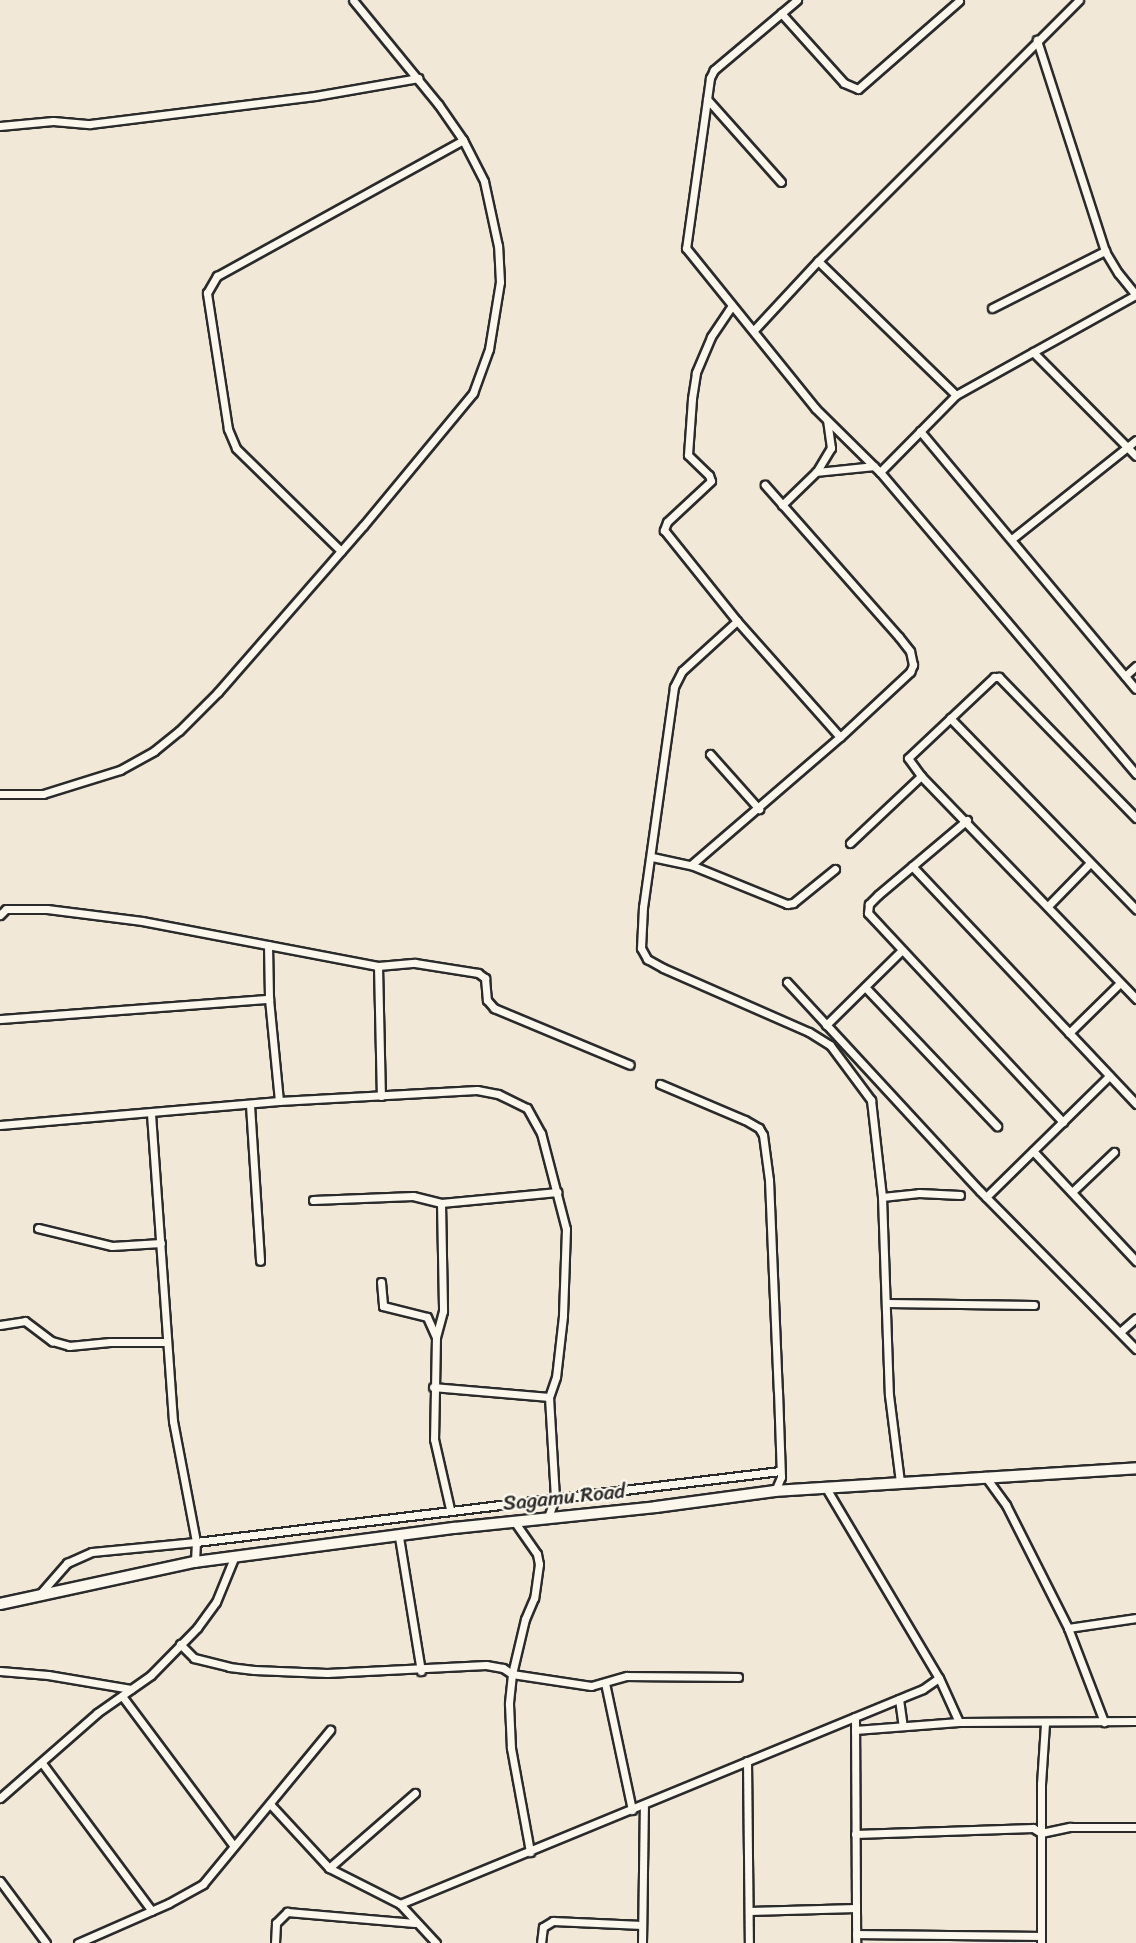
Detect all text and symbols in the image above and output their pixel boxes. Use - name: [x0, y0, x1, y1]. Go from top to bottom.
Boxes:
- street label: Sagamu Road: [502, 1478, 626, 1516]

